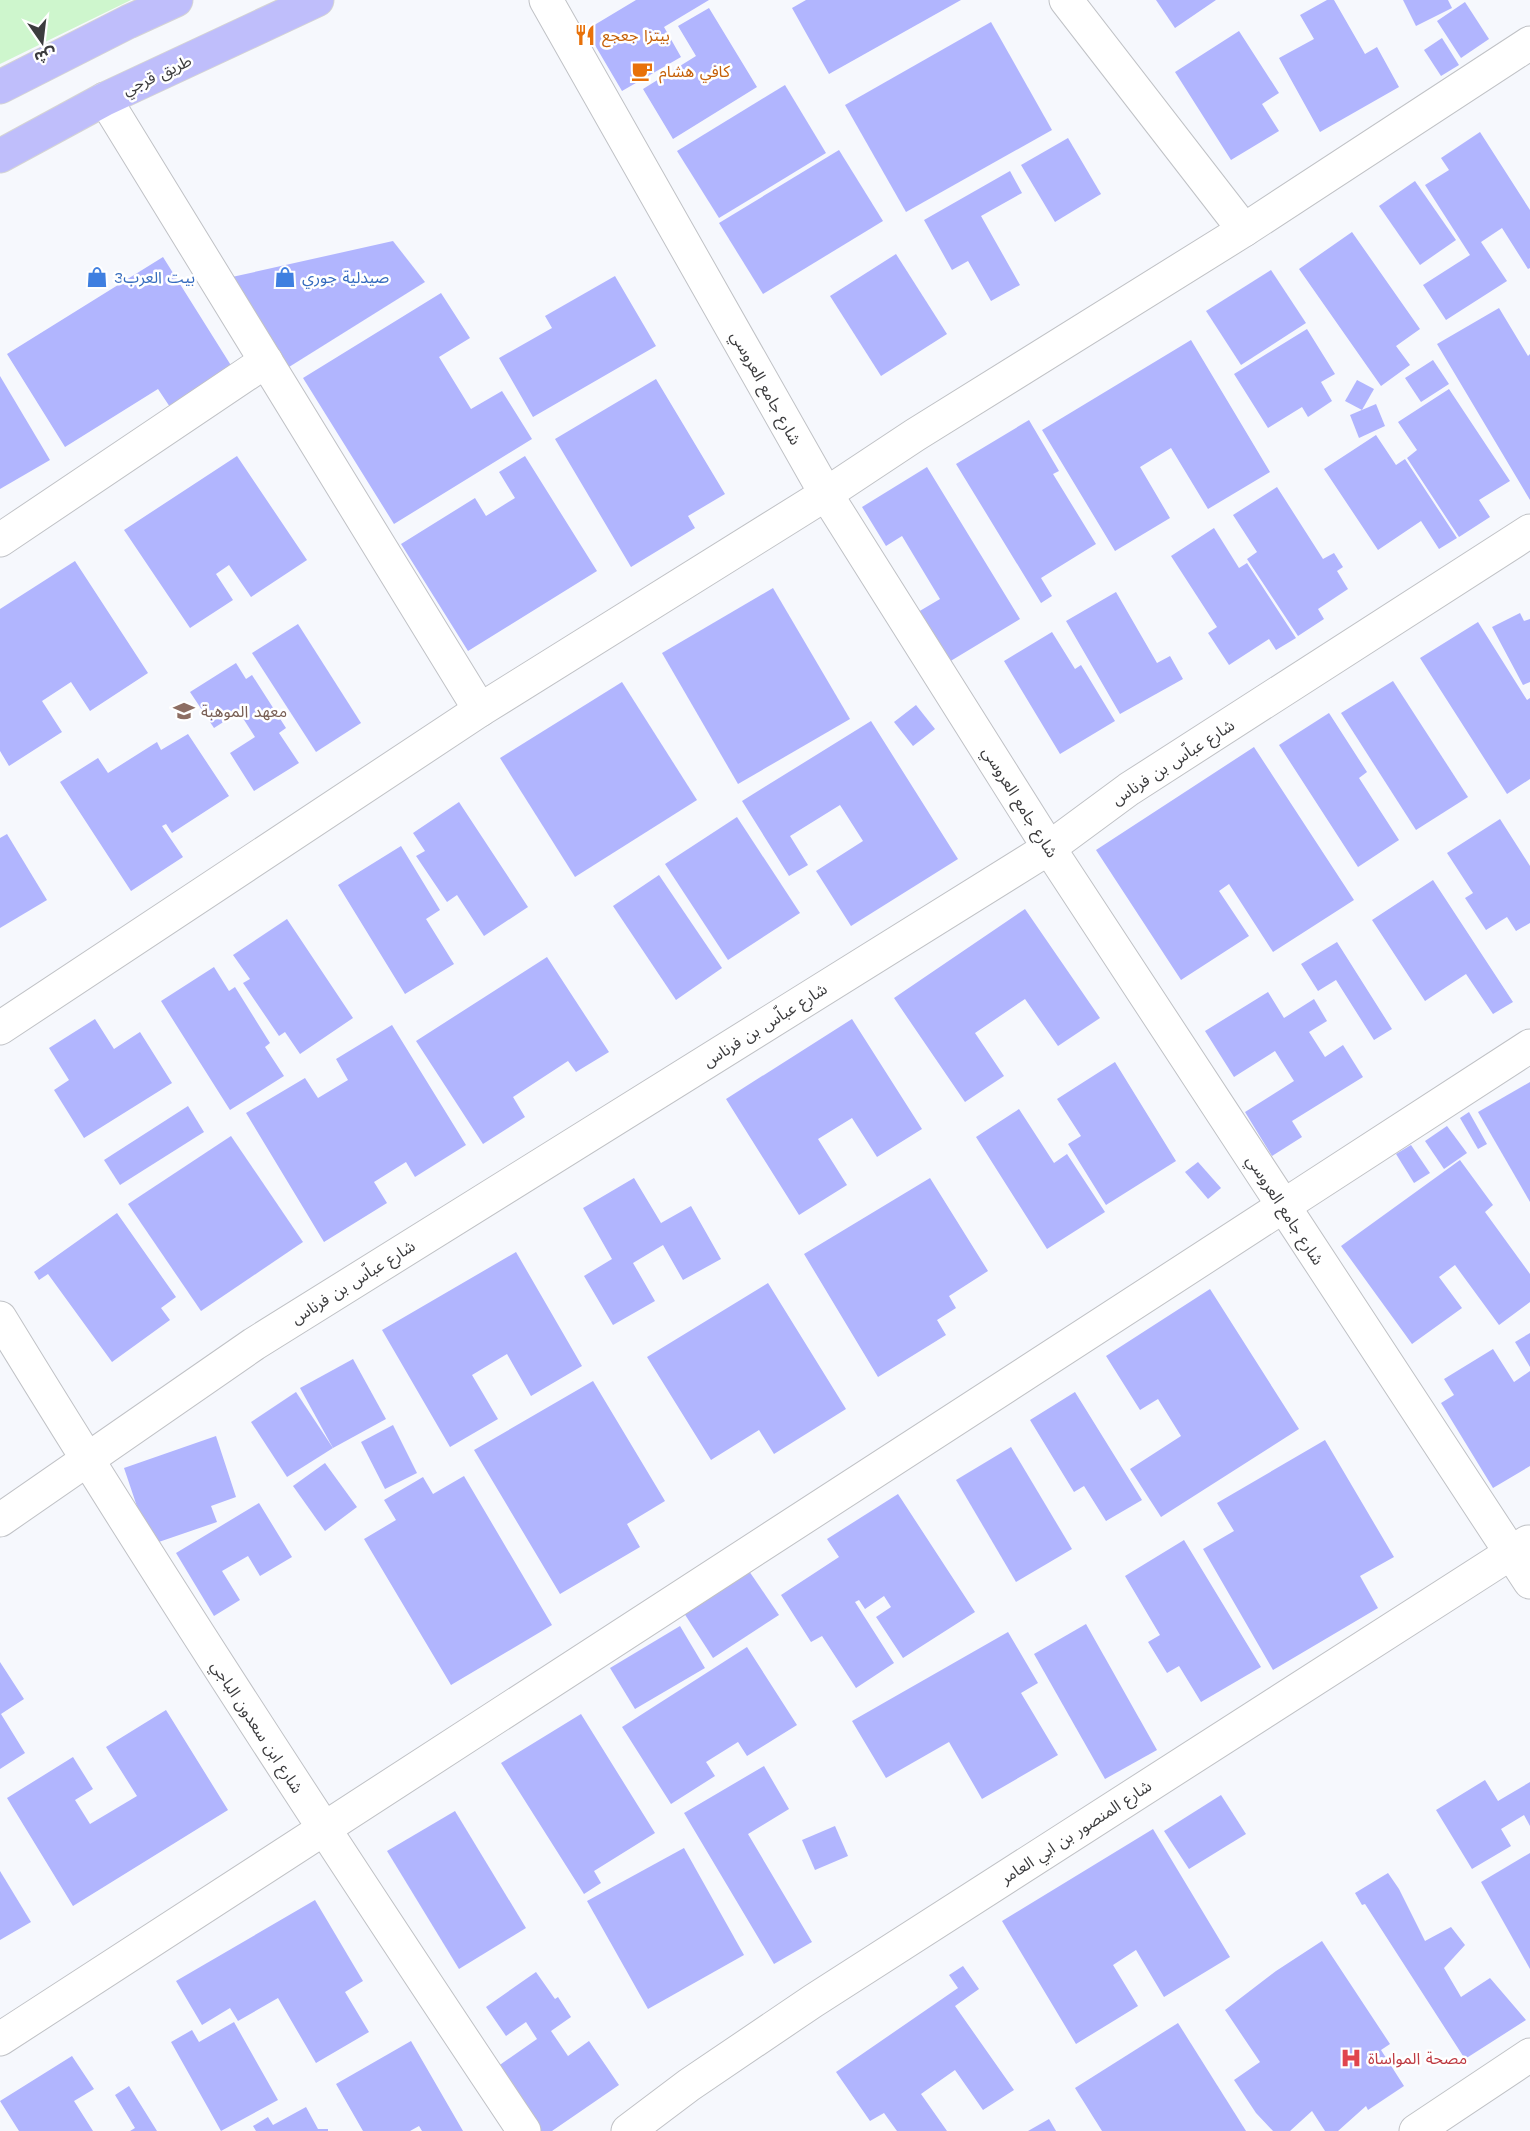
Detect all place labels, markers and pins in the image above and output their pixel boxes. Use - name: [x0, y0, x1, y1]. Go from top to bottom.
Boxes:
- restaurant icon: بيتزا جعجع: [573, 23, 597, 47]
- place label: بيتزا جعجع: [602, 26, 670, 48]
- cafe icon: كافي هشام: [630, 59, 654, 83]
- place label: كافي هشام: [659, 62, 730, 84]
- shop icon: بيت العرب3: [85, 265, 109, 289]
- shop icon: صيدلية جوري: [273, 265, 297, 289]
- place label: بيت العرب3: [114, 268, 195, 287]
- place label: صيدلية جوري: [302, 268, 389, 289]
- school or university icon: معهد الموهبة: [172, 699, 196, 723]
- place label: معهد الموهبة: [201, 702, 287, 721]
- hospital icon: مصحة المواساة: [1339, 2046, 1363, 2070]
- place label: مصحة المواساة: [1368, 2049, 1467, 2068]

